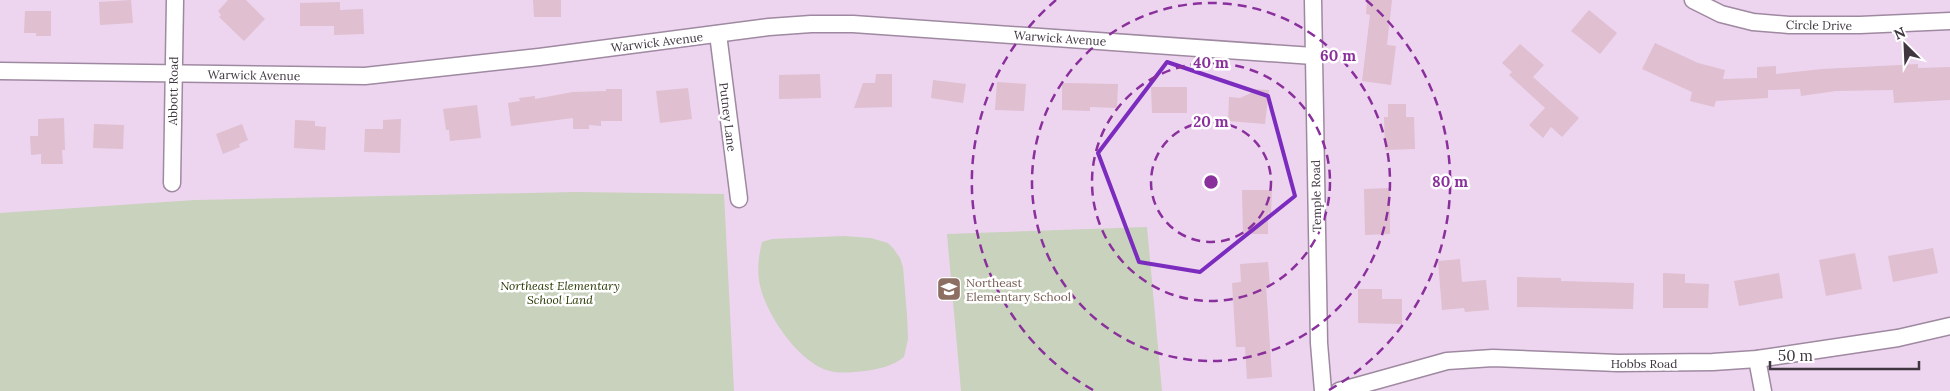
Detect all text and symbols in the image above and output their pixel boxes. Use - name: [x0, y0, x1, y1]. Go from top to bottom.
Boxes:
- street label: Circle Drive: [1786, 17, 1853, 33]
- north arrow: [1880, 20, 1930, 70]
- text: N: [1891, 23, 1908, 44]
- street label: Warwick Avenue: [1013, 27, 1107, 49]
- street label: Warwick Avenue: [610, 29, 704, 55]
- text: 60 m: [1320, 46, 1356, 65]
- text: 40 m: [1193, 53, 1229, 72]
- street label: Abbott Road: [165, 56, 181, 127]
- street label: Warwick Avenue: [208, 67, 301, 83]
- street label: Putney Lane: [716, 82, 740, 153]
- text: 20 m: [1193, 112, 1229, 131]
- street label: Temple Road: [1308, 160, 1324, 232]
- text: 80 m: [1432, 172, 1468, 191]
- centre of rings: [1202, 173, 1220, 191]
- place label: Northeast Elementary School: [966, 275, 1071, 304]
- school or university icon: Northeast Elementary School: [936, 276, 962, 302]
- park label: Northeast Elementary School Land: [500, 278, 620, 307]
- scale bar: [1770, 338, 1919, 370]
- text: 50 m: [1778, 346, 1813, 365]
- street label: Hobbs Road: [1611, 356, 1677, 371]

